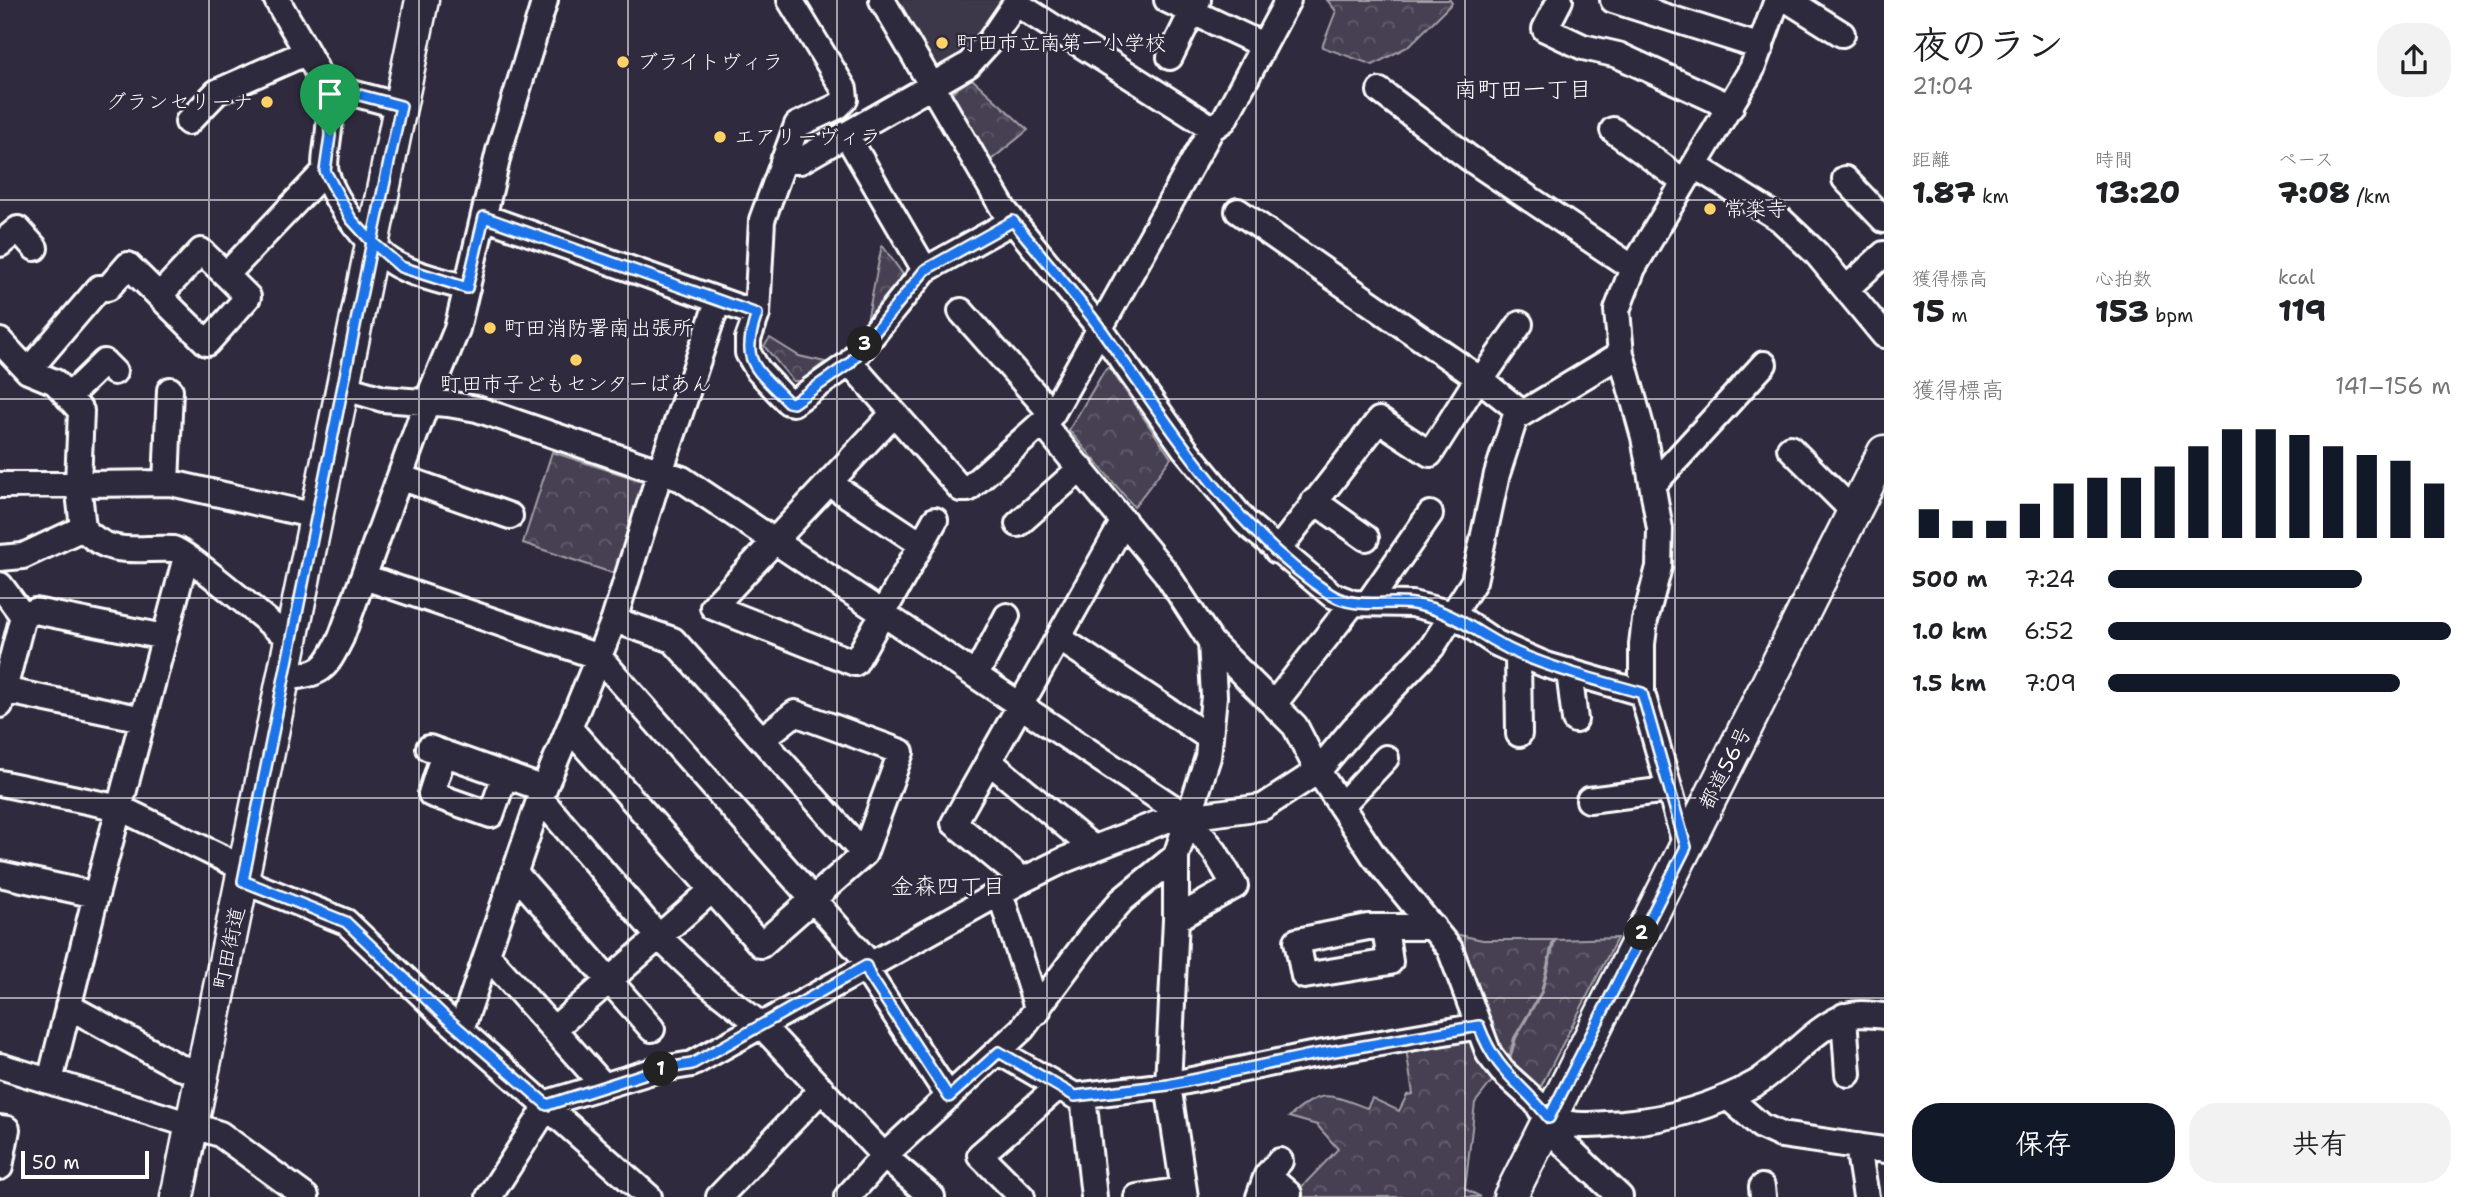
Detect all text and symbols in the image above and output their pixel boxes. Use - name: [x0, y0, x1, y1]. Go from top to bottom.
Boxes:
- text: 夜のラン: [1912, 19, 2064, 70]
- button: share: [2377, 23, 2451, 97]
- place label: 町田市立南第一小学校: [956, 29, 1166, 57]
- marker: 町田市立南第一小学校: [934, 35, 950, 51]
- place label: ブライトヴィラ: [637, 48, 783, 76]
- marker: ブライトヴィラ: [615, 54, 631, 70]
- pin: [300, 64, 360, 136]
- text: 21:04: [1912, 71, 1973, 101]
- district label: 南町田一丁目: [1454, 74, 1592, 104]
- icon: arrive: [311, 75, 349, 113]
- place label: グランセリーナ: [106, 88, 253, 116]
- marker: グランセリーナ: [259, 94, 275, 110]
- place label: エアリーヴィラ: [734, 123, 881, 151]
- marker: エアリーヴィラ: [712, 129, 728, 145]
- text: 距離: [1912, 147, 1950, 172]
- text: 時間: [2095, 147, 2133, 172]
- text: ペース: [2278, 147, 2334, 172]
- text: 1.87: [1912, 172, 1976, 213]
- text: 13:20: [2095, 172, 2180, 213]
- text: 7:08: [2278, 172, 2350, 213]
- text: km: [1976, 184, 2009, 209]
- text: /km: [2350, 184, 2390, 209]
- place label: 常楽寺: [1724, 195, 1787, 223]
- marker: 常楽寺: [1702, 201, 1718, 217]
- text: kcal: [2278, 265, 2315, 290]
- text: 獲得標高: [1912, 266, 1988, 291]
- text: 心拍数: [2095, 266, 2152, 291]
- text: 119: [2278, 290, 2326, 331]
- text: 15: [1912, 291, 1945, 332]
- text: 153: [2095, 291, 2149, 332]
- text: m: [1945, 303, 1968, 328]
- text: bpm: [2149, 303, 2193, 328]
- place label: 町田消防署南出張所: [504, 314, 693, 342]
- marker: 町田消防署南出張所: [482, 320, 498, 336]
- pin: 3: [848, 326, 882, 362]
- text: 3: [858, 331, 871, 356]
- marker: 町田市子どもセンターばあん: [568, 352, 584, 368]
- place label: 町田市子どもセンターばあん: [440, 370, 712, 398]
- text: 141–156 m: [2335, 371, 2451, 401]
- text: 獲得標高: [1912, 375, 2004, 405]
- text: 500 m: [1912, 564, 1987, 594]
- text: 7:24: [2024, 564, 2075, 594]
- text: 1.0 km: [1912, 616, 1987, 646]
- text: 6:52: [2024, 616, 2074, 646]
- text: 1.5 km: [1912, 668, 1986, 698]
- text: 7:09: [2024, 668, 2076, 698]
- street label: 都道56号: [1692, 721, 1758, 815]
- district label: 金森四丁目: [891, 871, 1006, 901]
- street label: 町田街道: [207, 904, 251, 992]
- pin: 2: [1624, 916, 1660, 950]
- text: 2: [1635, 920, 1648, 945]
- pin: 1: [644, 1052, 678, 1086]
- text: 1: [656, 1056, 665, 1081]
- button: 保存: [1912, 1103, 2175, 1183]
- button: 共有: [2189, 1103, 2451, 1183]
- scale bar: [21, 1148, 149, 1180]
- text: 50 m: [32, 1150, 80, 1175]

